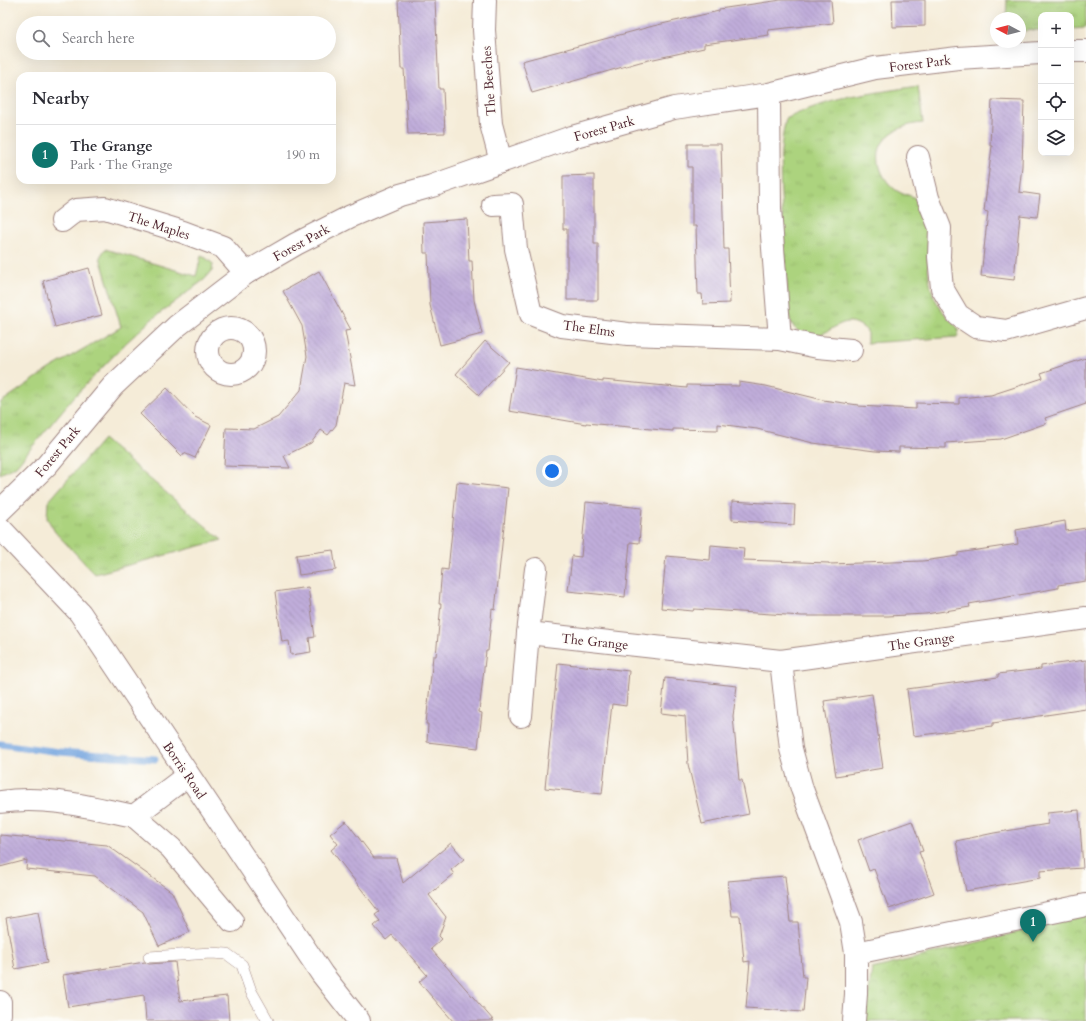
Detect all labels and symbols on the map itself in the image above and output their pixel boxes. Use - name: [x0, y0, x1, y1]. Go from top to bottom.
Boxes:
- north arrow: [990, 12, 1026, 48]
- street label: The Beeches: [478, 45, 500, 116]
- street label: Forest Park: [888, 51, 952, 77]
- street label: Forest Park: [572, 112, 637, 146]
- street label: The Maples: [125, 207, 192, 244]
- street label: Forest Park: [270, 220, 333, 266]
- street label: The Elms: [561, 316, 616, 342]
- street label: Forest Park: [31, 422, 85, 481]
- your location: [542, 461, 562, 481]
- street label: The Grange: [887, 628, 956, 656]
- street label: The Grange: [560, 630, 629, 654]
- street label: Borris Road: [158, 738, 210, 803]
- pin: 1: [1020, 909, 1046, 942]

